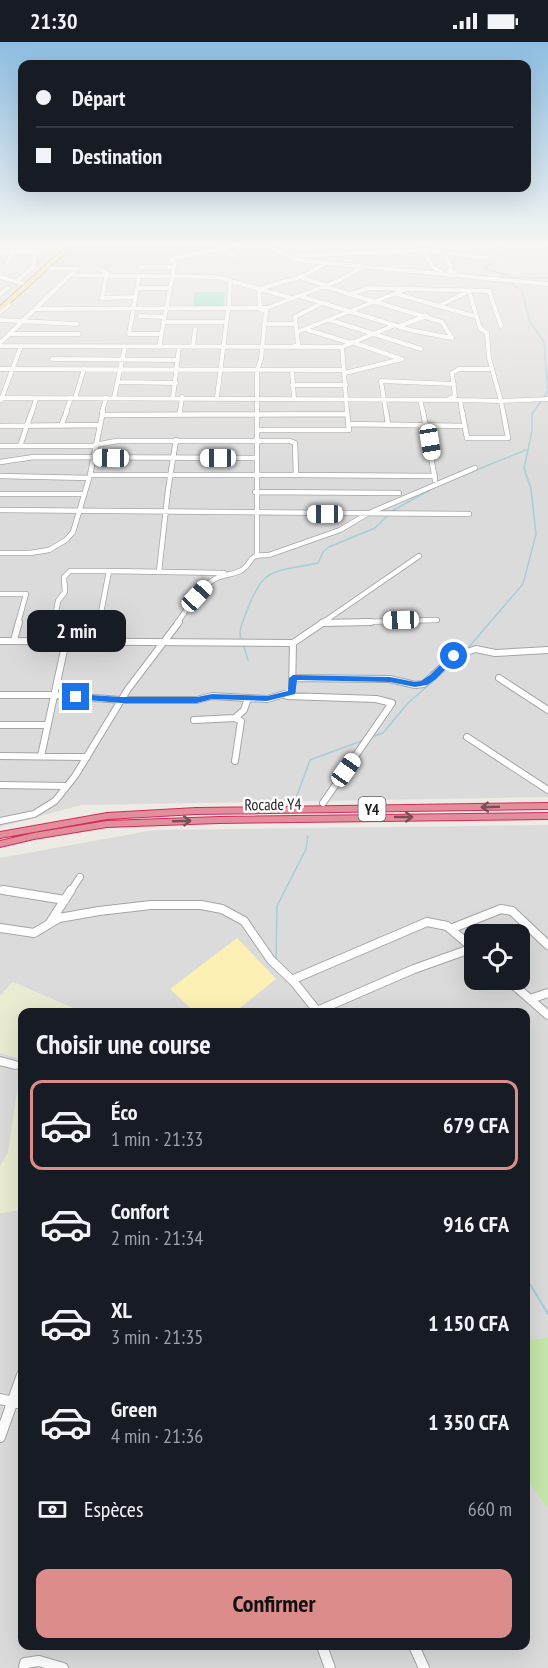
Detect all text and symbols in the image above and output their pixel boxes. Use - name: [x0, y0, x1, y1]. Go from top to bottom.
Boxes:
- text: 21:30: [30, 7, 78, 35]
- text: Départ: [72, 84, 126, 112]
- text: Destination: [72, 142, 162, 170]
- car: [418, 423, 442, 461]
- car: [93, 449, 129, 467]
- car: [200, 449, 236, 467]
- car: [307, 505, 343, 523]
- car: [178, 577, 216, 615]
- callout: 2 min: [26, 610, 125, 652]
- car: [383, 610, 419, 630]
- text: 2 min: [56, 618, 97, 644]
- route start: [440, 642, 467, 669]
- route end: [62, 683, 89, 710]
- car: [328, 750, 364, 790]
- street label: Rocade Y4: [244, 794, 302, 814]
- road number: Y4: [358, 797, 386, 821]
- one-way arrow: [480, 801, 500, 813]
- one-way arrow: [393, 811, 413, 823]
- one-way arrow: [172, 816, 192, 827]
- map controls: [464, 924, 530, 990]
- button: locate: [464, 924, 530, 990]
- text: Choisir une course: [36, 1027, 211, 1061]
- icon: car: [39, 1098, 93, 1152]
- text: Éco: [111, 1098, 138, 1126]
- text: 679 CFA: [443, 1111, 509, 1139]
- text: 1 min · 21:33: [111, 1126, 203, 1152]
- icon: car: [39, 1197, 93, 1251]
- text: Confort: [111, 1197, 169, 1225]
- text: 916 CFA: [443, 1210, 509, 1238]
- text: 2 min · 21:34: [111, 1225, 203, 1251]
- icon: car: [39, 1296, 93, 1350]
- text: XL: [111, 1296, 132, 1324]
- text: 1 150 CFA: [428, 1309, 509, 1337]
- text: 3 min · 21:35: [111, 1324, 203, 1350]
- icon: car: [39, 1395, 93, 1449]
- text: Green: [111, 1395, 157, 1423]
- text: 1 350 CFA: [428, 1408, 509, 1436]
- text: 4 min · 21:36: [111, 1423, 203, 1449]
- icon: cash: [36, 1493, 69, 1526]
- text: Espèces: [84, 1495, 143, 1523]
- text: 660 m: [468, 1496, 512, 1522]
- button: Confirmer: [36, 1569, 512, 1638]

